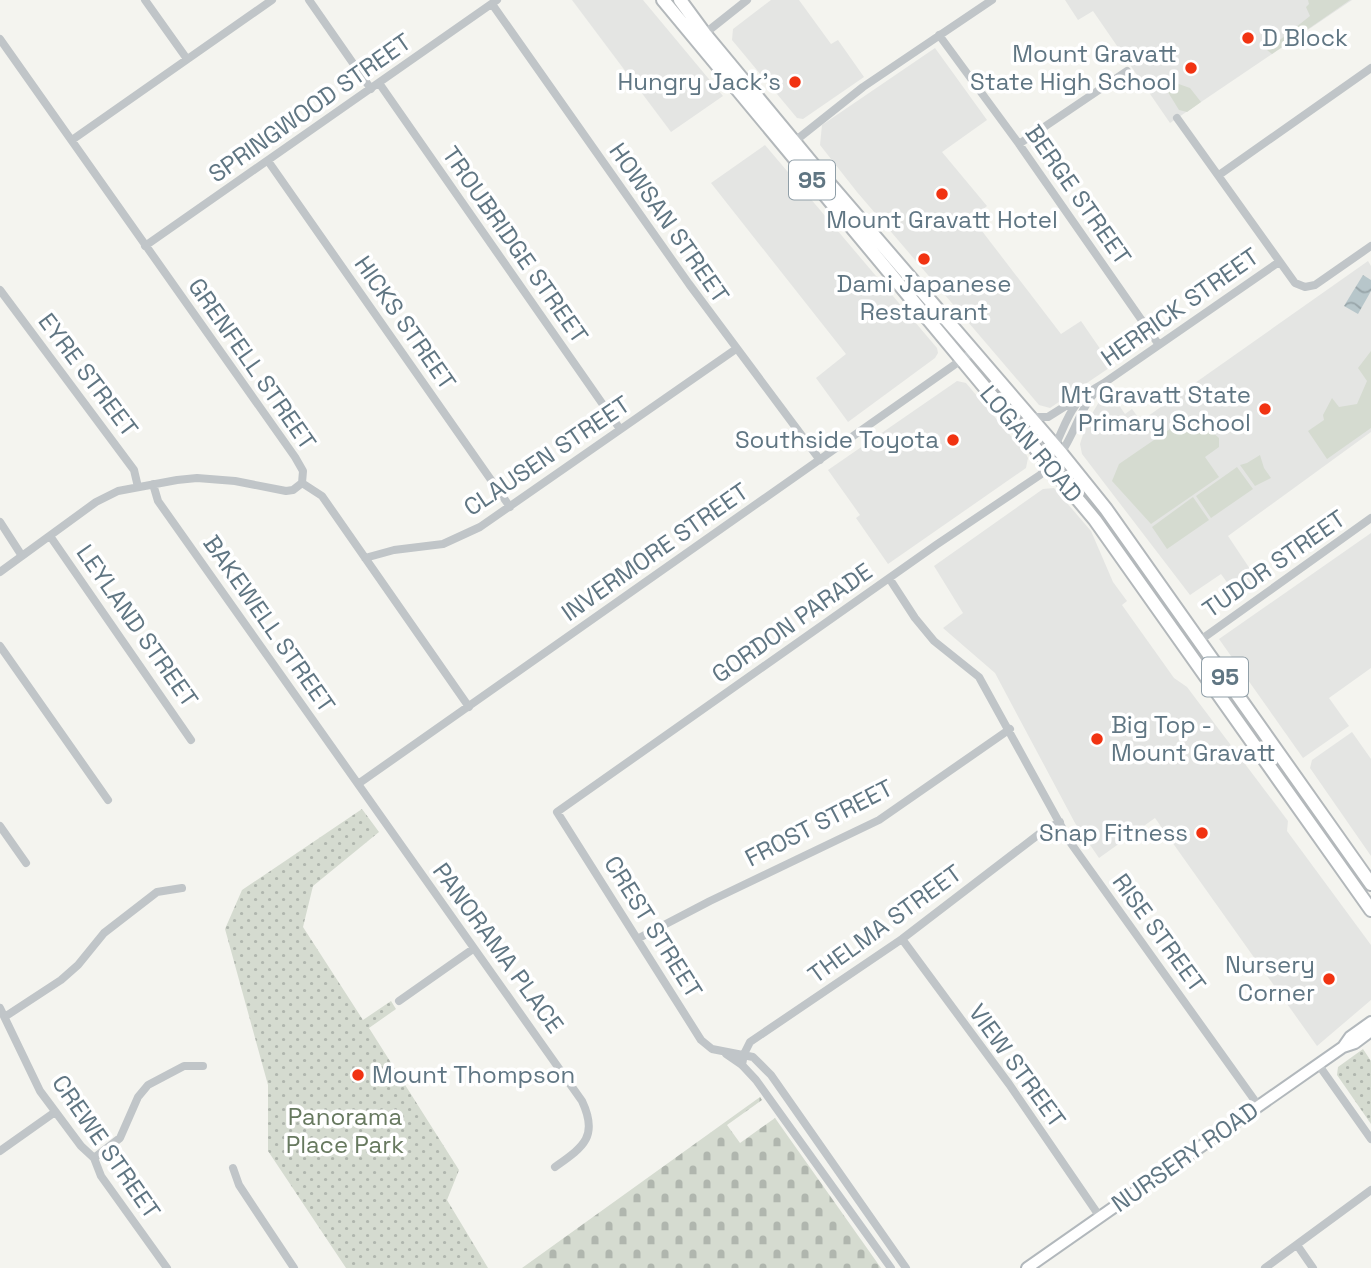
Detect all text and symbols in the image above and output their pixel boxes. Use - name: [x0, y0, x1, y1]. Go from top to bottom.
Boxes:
- place label: D Block: [1262, 22, 1348, 53]
- street label: SPRINGWOOD STREET: [202, 26, 417, 189]
- marker: D Block: [1240, 30, 1256, 46]
- place label: Mount Gravatt State High School: [970, 38, 1177, 97]
- marker: Mount Gravatt State High School: [1183, 60, 1199, 76]
- place label: Hungry Jack's: [618, 66, 781, 97]
- marker: Hungry Jack's: [787, 74, 803, 90]
- street label: BERGE STREET: [1019, 118, 1138, 271]
- street label: HOWSAN STREET: [603, 136, 736, 309]
- street label: TROUBRIDGE STREET: [436, 140, 595, 349]
- road number: 95: [789, 160, 835, 200]
- marker: Mount Gravatt Hotel: [934, 186, 950, 202]
- place label: Mount Gravatt Hotel: [826, 204, 1058, 235]
- street label: HERRICK STREET: [1095, 241, 1265, 373]
- street label: HICKS STREET: [348, 250, 463, 396]
- marker: Dami Japanese Restaurant: [916, 251, 932, 267]
- place label: Dami Japanese Restaurant: [837, 268, 1011, 327]
- street label: GRENFELL STREET: [181, 272, 323, 456]
- street label: EYRE STREET: [32, 307, 145, 443]
- street label: LOGAN ROAD: [973, 379, 1089, 509]
- place label: Mt Gravatt State Primary School: [1061, 379, 1251, 438]
- street label: CLAUSEN STREET: [458, 388, 636, 523]
- marker: Mt Gravatt State Primary School: [1257, 401, 1273, 417]
- place label: Southside Toyota: [735, 424, 939, 455]
- marker: Southside Toyota: [945, 432, 961, 448]
- street label: INVERMORE STREET: [555, 475, 754, 628]
- street label: TUDOR STREET: [1196, 503, 1351, 624]
- street label: BAKEWELL STREET: [197, 529, 342, 718]
- street label: LEYLAND STREET: [70, 538, 205, 713]
- street label: GORDON PARADE: [705, 556, 878, 689]
- road number: 95: [1202, 657, 1248, 696]
- place label: Big Top - Mount Gravatt: [1111, 709, 1276, 768]
- marker: Big Top - Mount Gravatt: [1089, 731, 1105, 747]
- street label: FROST STREET: [739, 772, 898, 873]
- place label: Snap Fitness: [1039, 817, 1188, 848]
- marker: Snap Fitness: [1194, 825, 1210, 841]
- street label: CREST STREET: [597, 850, 710, 1004]
- street label: PANORAMA PLACE: [426, 856, 571, 1039]
- street label: THELMA STREET: [802, 857, 968, 990]
- street label: RISE STREET: [1106, 867, 1213, 998]
- place label: Nursery Corner: [1225, 949, 1315, 1008]
- marker: Nursery Corner: [1321, 971, 1337, 987]
- street label: VIEW STREET: [962, 998, 1073, 1134]
- place label: Mount Thompson: [372, 1059, 575, 1090]
- marker: Mount Thompson: [350, 1067, 366, 1083]
- street label: CREWE STREET: [45, 1069, 168, 1225]
- street label: NURSERY ROAD: [1105, 1094, 1264, 1219]
- park label: Panorama Place Park: [286, 1101, 404, 1160]

